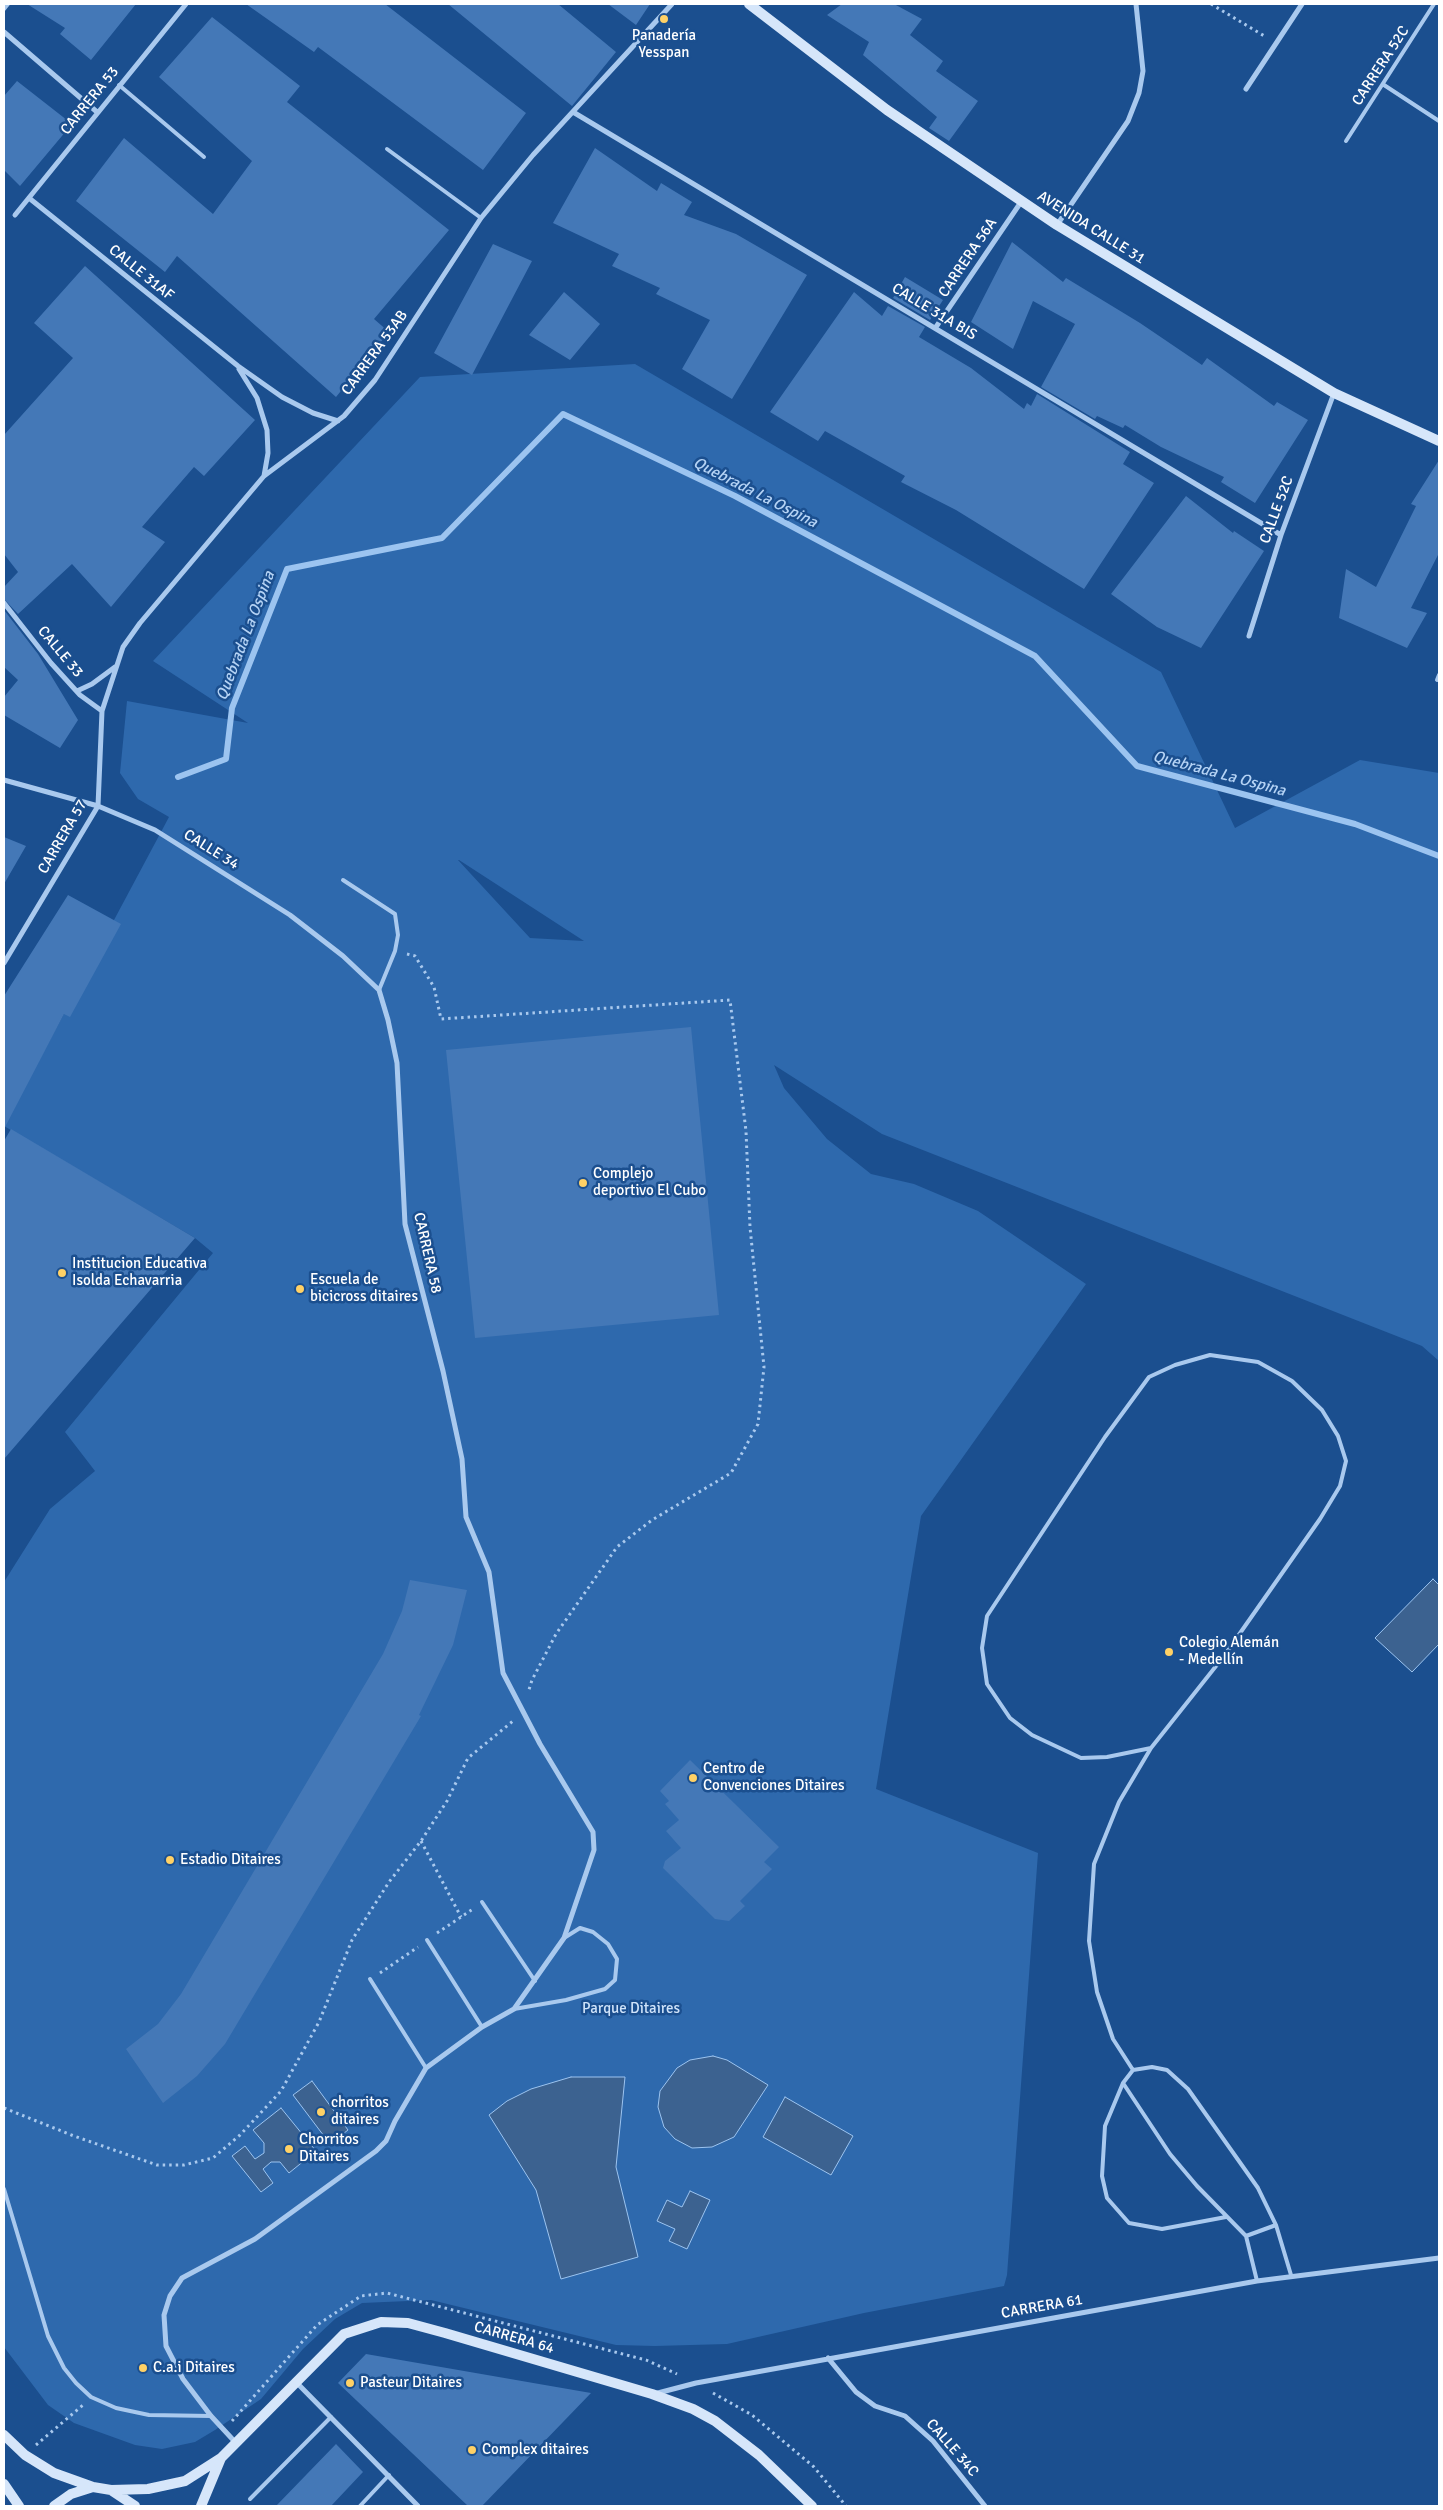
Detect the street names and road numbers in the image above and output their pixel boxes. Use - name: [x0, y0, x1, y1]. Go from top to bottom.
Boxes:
- street label: CARRERA 52C: [1349, 23, 1413, 109]
- street label: CARRERA 53: [57, 63, 123, 139]
- street label: AVENIDA CALLE 31: [1034, 188, 1148, 268]
- street label: CARRERA 56A: [935, 215, 1001, 301]
- street label: CALLE 31AF: [105, 241, 177, 305]
- street label: CALLE 31A BIS: [888, 280, 980, 344]
- street label: CARRERA 53AB: [338, 307, 412, 399]
- street label: CALLE 52C: [1256, 474, 1298, 546]
- street label: CALLE 33: [33, 623, 87, 681]
- street label: CARRERA 57: [35, 797, 91, 877]
- street label: CALLE 34: [180, 826, 242, 874]
- street label: CARRERA 58: [409, 1211, 445, 1295]
- street label: CARRERA 61: [1000, 2291, 1084, 2323]
- street label: CARRERA 64: [472, 2318, 556, 2358]
- street label: CALLE 34C: [922, 2415, 982, 2481]

